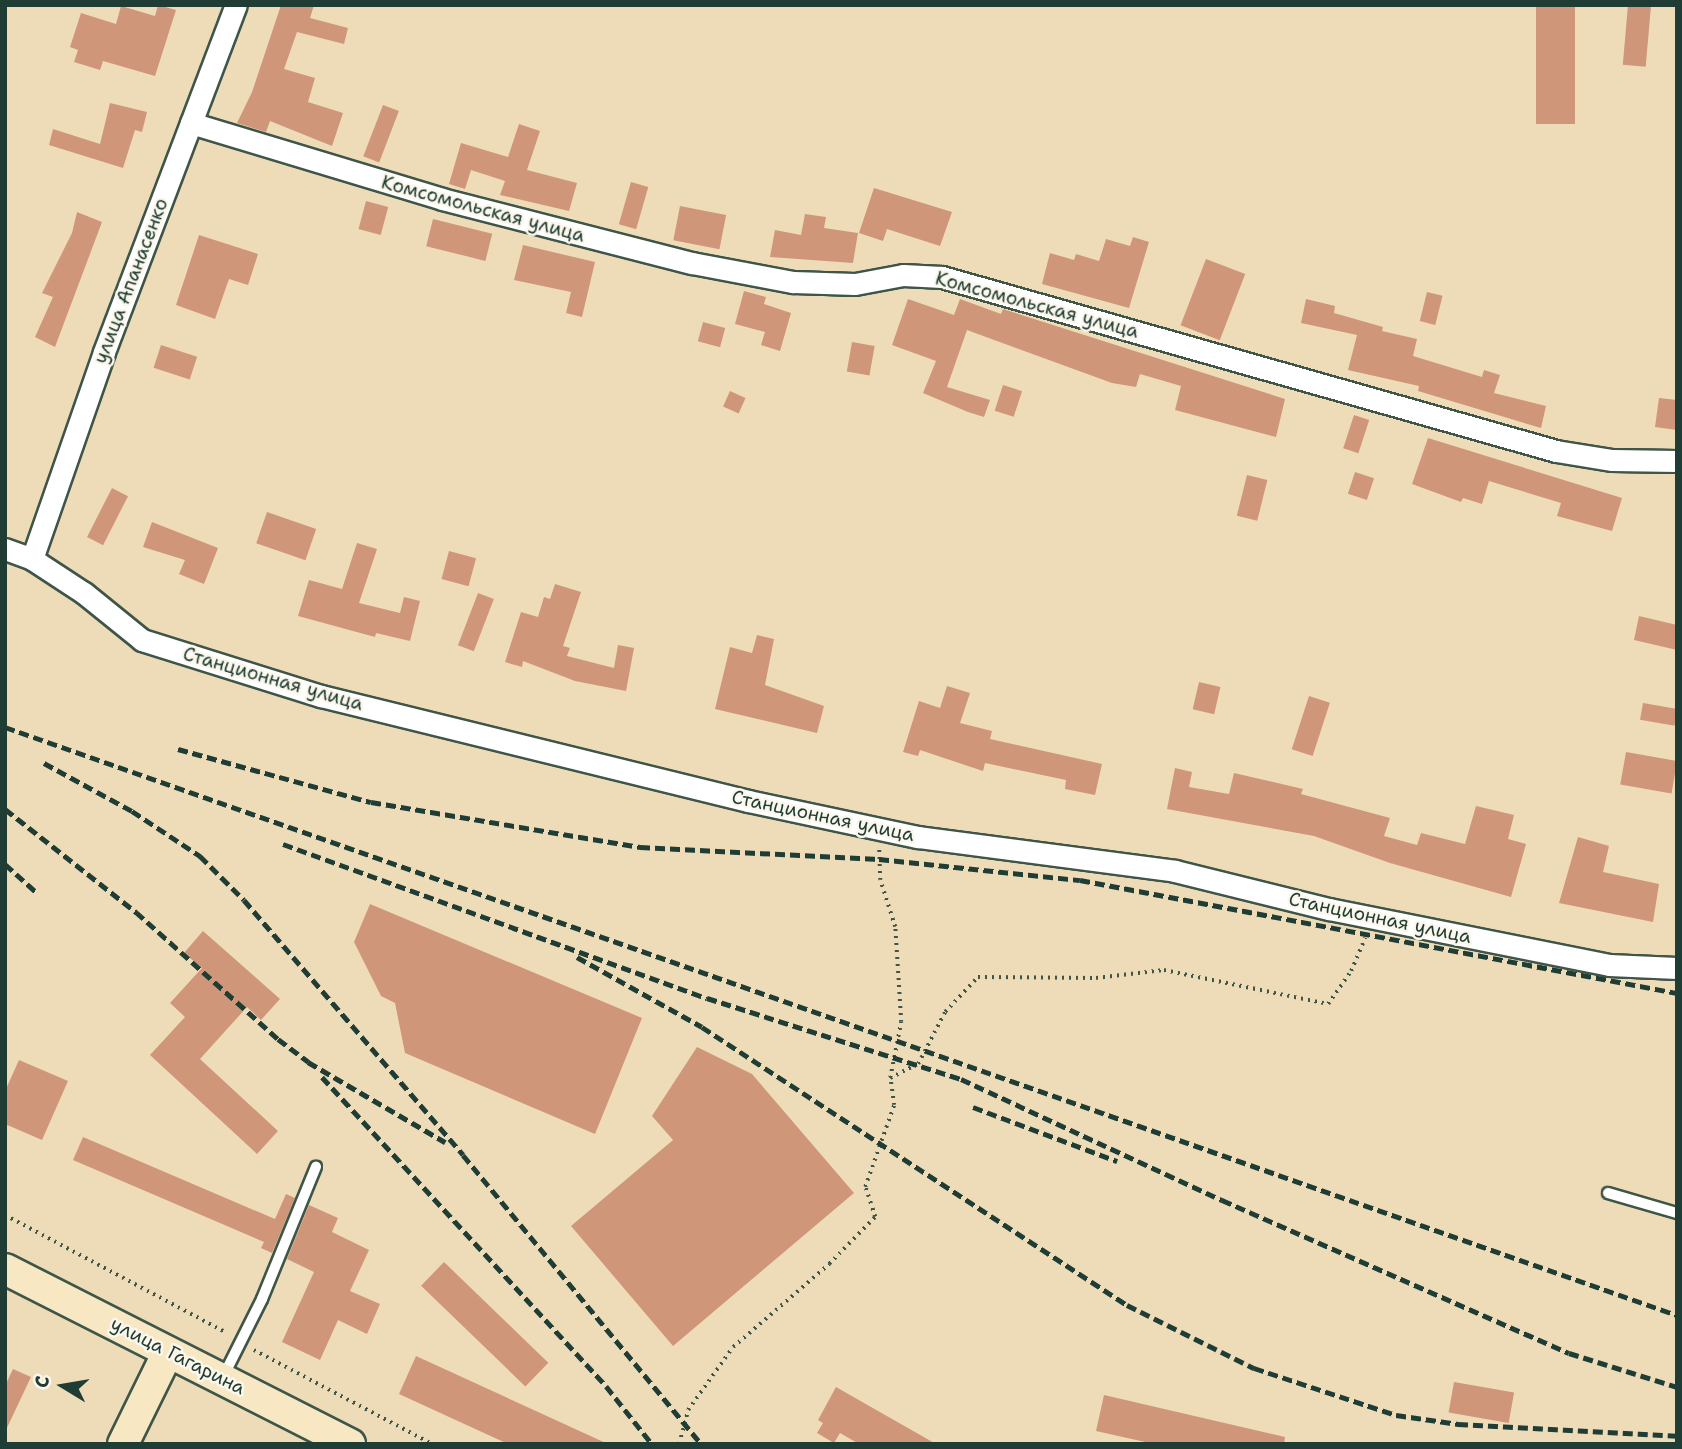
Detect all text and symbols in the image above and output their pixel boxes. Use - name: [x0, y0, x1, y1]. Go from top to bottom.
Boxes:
- street label: Комсомольская улица: [379, 171, 587, 247]
- street label: улица Апанасенко: [89, 195, 173, 367]
- street label: Комсомольская улица: [933, 267, 1141, 343]
- street label: Станционная улица: [180, 642, 366, 716]
- street label: Станционная улица: [730, 785, 916, 847]
- street label: Станционная улица: [1287, 887, 1473, 949]
- street label: улица Гагарина: [107, 1312, 249, 1400]
- north arrow: [28, 1351, 98, 1421]
- text: С: [29, 1374, 55, 1390]

